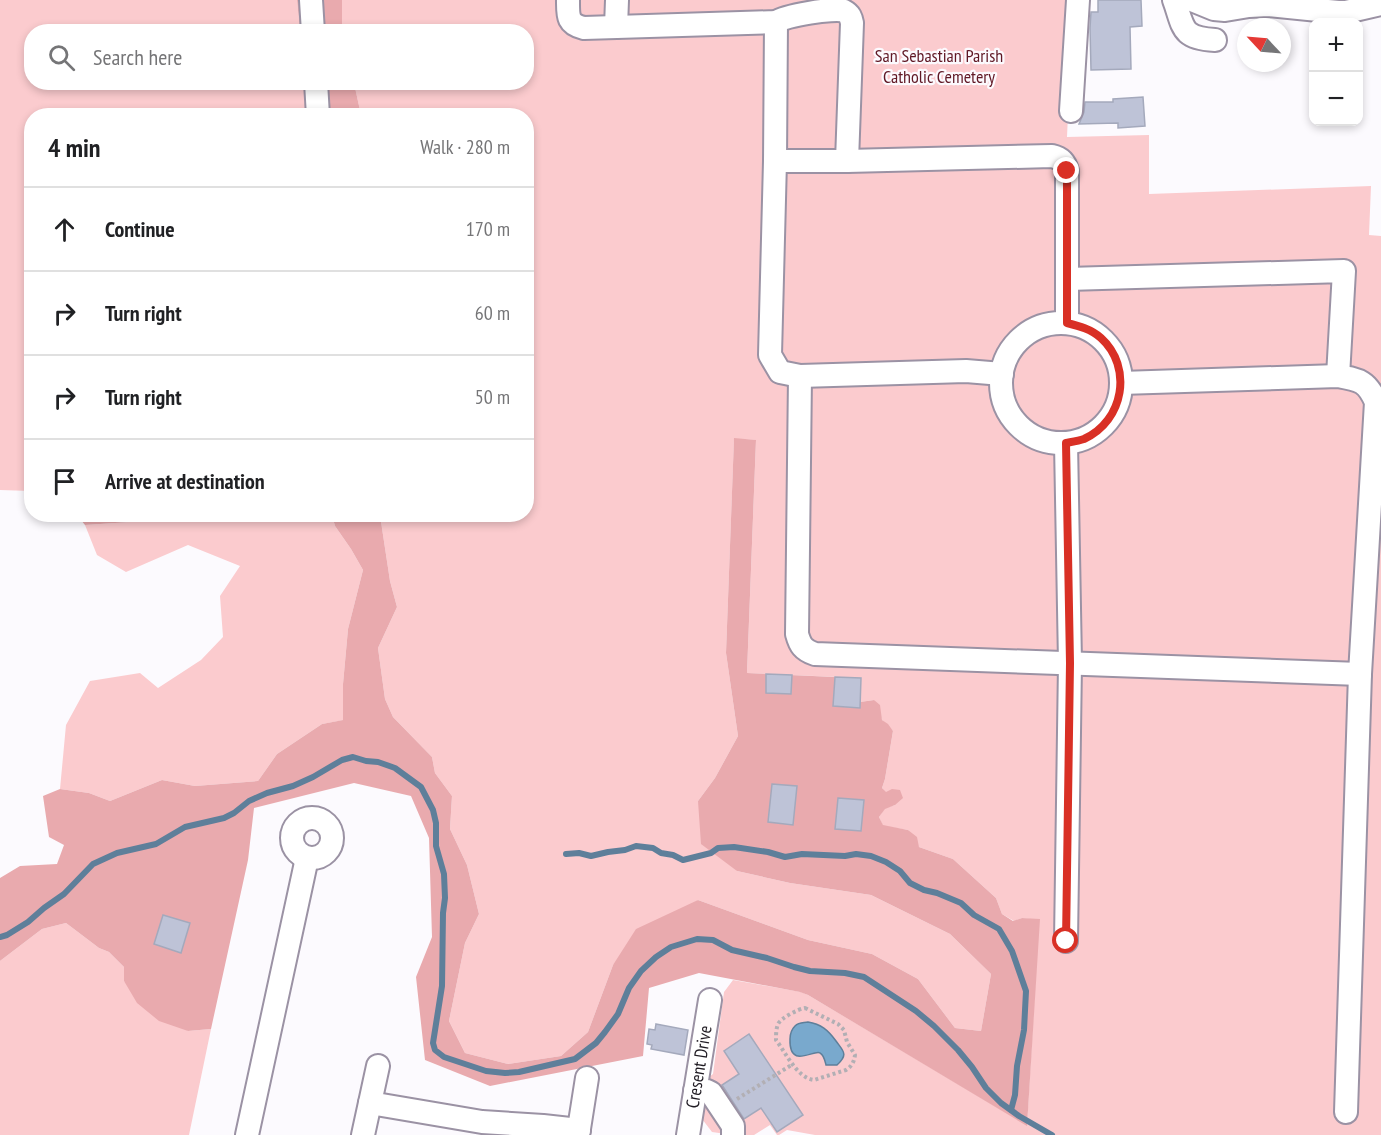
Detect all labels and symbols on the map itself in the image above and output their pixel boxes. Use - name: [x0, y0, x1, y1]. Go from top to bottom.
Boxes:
- north arrow: [1237, 18, 1291, 72]
- park label: San Sebastian Parish Catholic Cemetery: [875, 44, 1003, 88]
- route end: [1053, 157, 1079, 183]
- route start: [1052, 927, 1078, 953]
- street label: Cresent Drive: [681, 1024, 717, 1110]

